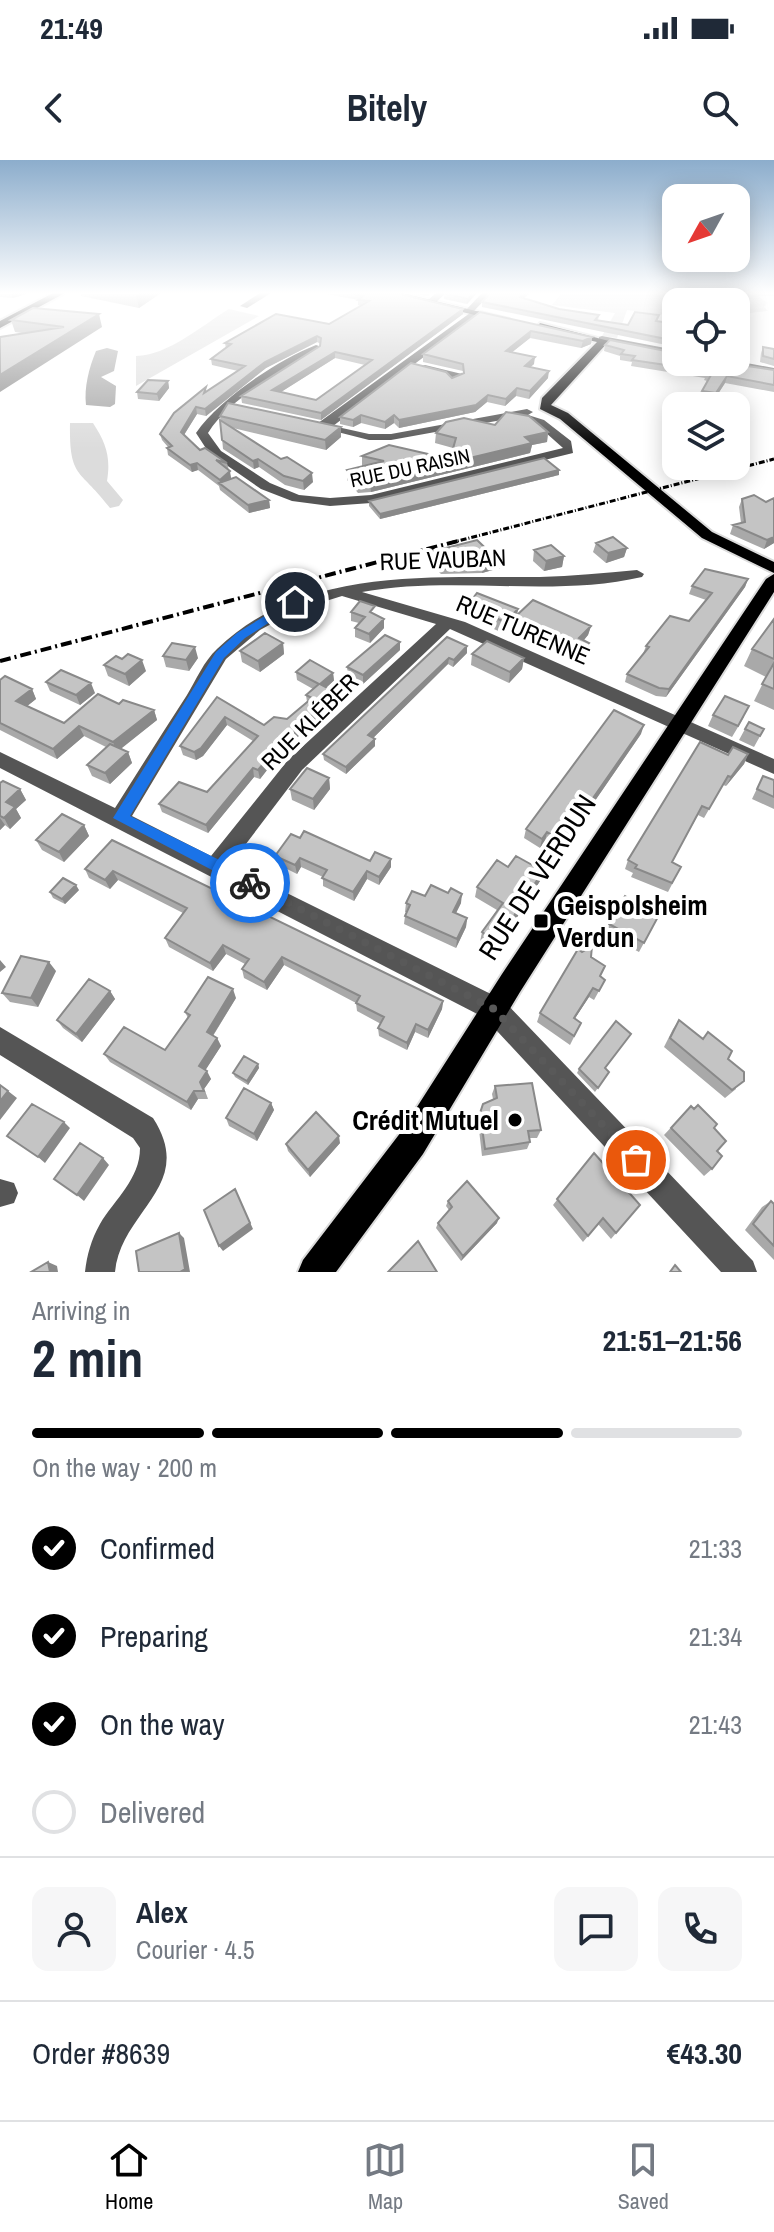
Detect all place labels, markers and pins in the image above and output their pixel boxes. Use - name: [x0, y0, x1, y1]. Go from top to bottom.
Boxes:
- pin: [261, 568, 329, 636]
- place label: Geispolsheim Verdun: [557, 886, 708, 956]
- marker: Geispolsheim Verdun: [532, 912, 550, 930]
- place label: Crédit Mutuel: [352, 1101, 499, 1139]
- marker: Crédit Mutuel: [506, 1111, 524, 1129]
- pin: [602, 1126, 670, 1194]

